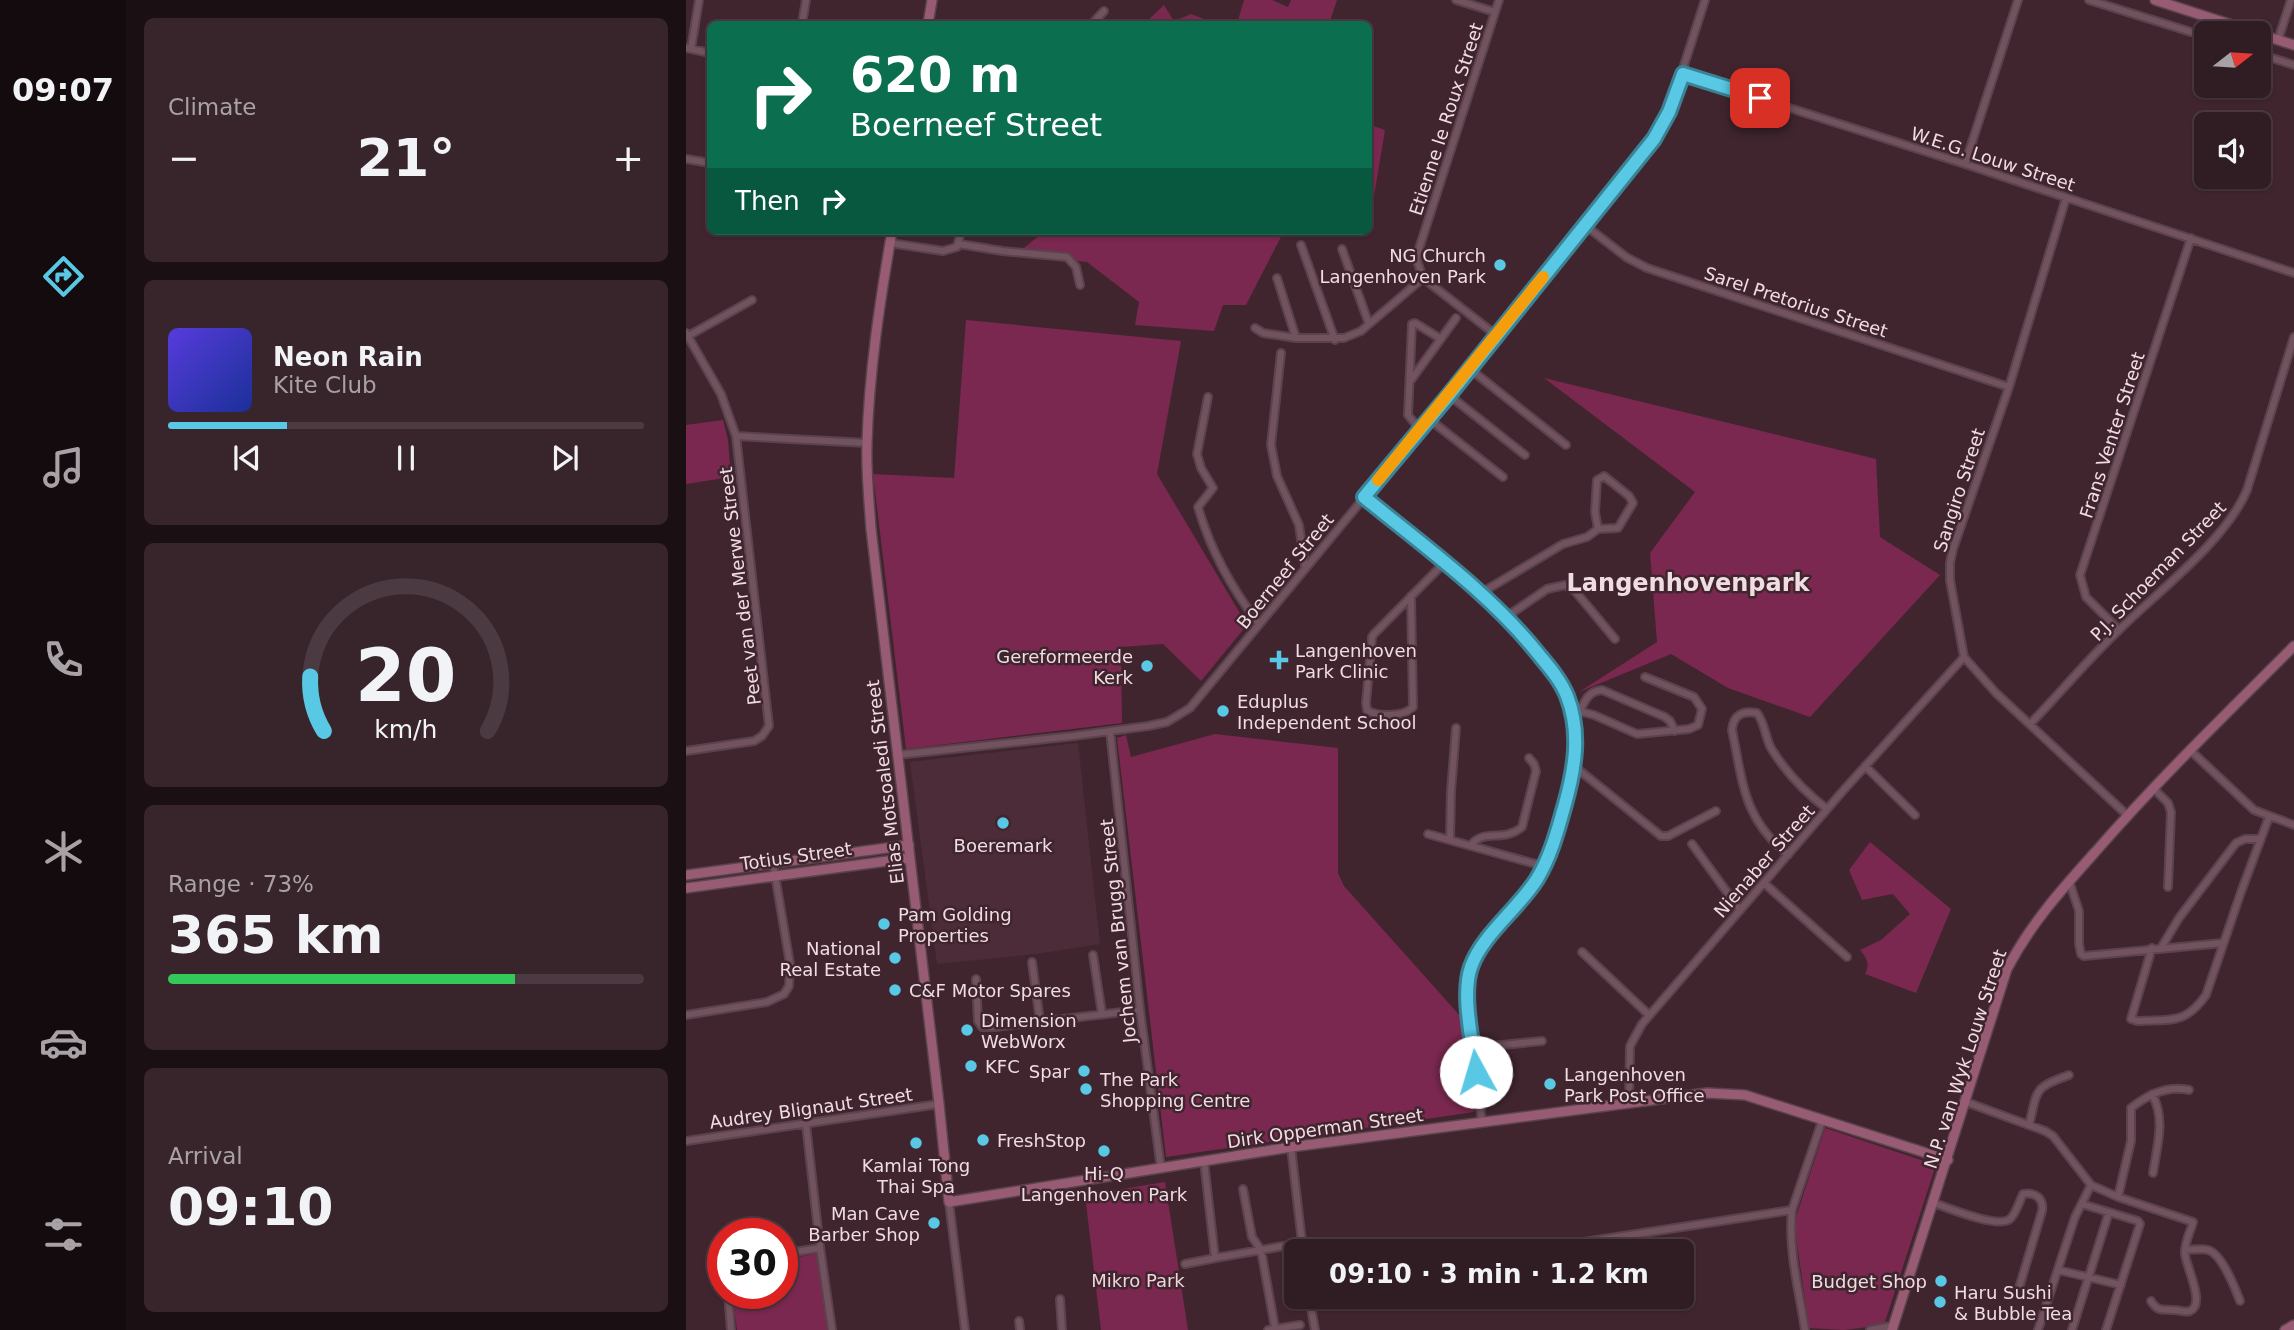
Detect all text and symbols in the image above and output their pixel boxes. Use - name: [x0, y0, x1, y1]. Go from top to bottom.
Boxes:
- street label: Etienne le Roux Street: [1405, 20, 1487, 218]
- north arrow: [2194, 21, 2272, 98]
- map controls: [2194, 21, 2271, 189]
- text: 620 m: [850, 47, 1020, 104]
- icon: right: [735, 49, 826, 140]
- pin: [1730, 68, 1790, 128]
- text: 09:07: [12, 71, 114, 109]
- icon: arrive: [1741, 79, 1779, 117]
- text: Climate: [168, 94, 257, 120]
- text: Boerneef Street: [850, 106, 1102, 144]
- button: sound: [2194, 112, 2271, 189]
- street label: W.E.G. Louw Street: [1908, 123, 2078, 195]
- text: 21°: [357, 128, 455, 188]
- text: −: [168, 136, 200, 180]
- text: +: [612, 136, 644, 180]
- icon: right: [814, 182, 852, 220]
- text: Then: [735, 186, 800, 216]
- place label: NG Church Langenhoven Park: [1319, 245, 1487, 287]
- icon: directions: [39, 252, 88, 301]
- marker: NG Church Langenhoven Park: [1492, 257, 1508, 273]
- street label: Sarel Pretorius Street: [1702, 262, 1890, 342]
- text: Neon Rain: [273, 342, 423, 372]
- street label: Frans Venter Street: [2075, 349, 2149, 521]
- text: Kite Club: [273, 372, 377, 398]
- street label: Sangiro Street: [1929, 426, 1989, 554]
- icon: previous: [228, 439, 266, 477]
- icon: pause: [387, 439, 425, 477]
- icon: next: [546, 439, 584, 477]
- icon: music: [39, 443, 88, 492]
- street label: Peet van der Merwe Street: [715, 466, 765, 706]
- street label: P.J. Schoeman Street: [2086, 497, 2230, 645]
- street label: Boerneef Street: [1232, 509, 1338, 633]
- district label: Langenhovenpark: [1567, 569, 1810, 597]
- text: 20: [355, 633, 457, 718]
- icon: phone: [39, 635, 88, 684]
- place label: Langenhoven Park Clinic: [1295, 640, 1417, 682]
- place label: Gereformeerde Kerk: [996, 646, 1134, 688]
- marker: Langenhoven Park Clinic: [1269, 650, 1289, 670]
- marker: Gereformeerde Kerk: [1139, 658, 1155, 674]
- street label: Elias Motsoaledi Street: [862, 679, 908, 885]
- place label: Eduplus Independent School: [1237, 691, 1417, 733]
- marker: Eduplus Independent School: [1215, 703, 1231, 719]
- text: km/h: [374, 715, 438, 744]
- street label: Nienaber Street: [1709, 800, 1819, 922]
- marker: Boeremark: [995, 815, 1011, 831]
- street label: Jochem van Brugg Street: [1096, 818, 1140, 1045]
- icon: climate: [39, 827, 88, 876]
- place label: Boeremark: [954, 835, 1053, 856]
- street label: Totius Street: [738, 838, 853, 874]
- text: Range · 73%: [168, 871, 314, 897]
- place label: Pam Golding Properties: [898, 904, 1012, 946]
- text: 365 km: [168, 905, 383, 965]
- marker: Pam Golding Properties: [876, 916, 892, 932]
- place label: National Real Estate: [780, 938, 881, 980]
- street label: N.P. van Wyk Louw Street: [1920, 947, 2010, 1171]
- marker: National Real Estate: [887, 950, 903, 966]
- place label: C&F Motor Spares: [909, 980, 1071, 1001]
- marker: C&F Motor Spares: [887, 982, 903, 998]
- place label: Dimension WebWorx: [981, 1010, 1077, 1052]
- icon: car: [39, 1018, 88, 1067]
- marker: Dimension WebWorx: [959, 1022, 975, 1038]
- position arrow: [1439, 1035, 1513, 1109]
- place label: KFC: [985, 1056, 1020, 1077]
- marker: KFC: [963, 1058, 979, 1074]
- place label: Spar: [1029, 1061, 1071, 1082]
- marker: Spar: [1076, 1063, 1092, 1079]
- place label: Langenhoven Park Post Office: [1564, 1064, 1705, 1106]
- place label: The Park Shopping Centre: [1099, 1069, 1250, 1111]
- marker: Langenhoven Park Post Office: [1542, 1076, 1558, 1092]
- marker: The Park Shopping Centre: [1078, 1081, 1094, 1097]
- street label: Audrey Blignaut Street: [708, 1083, 914, 1133]
- street label: Dirk Opperman Street: [1226, 1104, 1424, 1152]
- place label: FreshStop: [997, 1130, 1086, 1151]
- marker: FreshStop: [975, 1132, 991, 1148]
- marker: Kamlai Tong Thai Spa: [908, 1135, 924, 1151]
- text: Arrival: [168, 1143, 243, 1169]
- marker: Hi-Q Langenhoven Park: [1096, 1143, 1112, 1159]
- place label: Kamlai Tong Thai Spa: [862, 1155, 970, 1197]
- place label: Hi-Q Langenhoven Park: [1021, 1163, 1188, 1205]
- text: 09:10: [168, 1177, 334, 1237]
- place label: Man Cave Barber Shop: [808, 1203, 920, 1245]
- icon: filters: [39, 1210, 88, 1259]
- marker: Man Cave Barber Shop: [926, 1215, 942, 1231]
- speed limit sign: 30: [707, 1218, 798, 1309]
- text: 09:10 · 3 min · 1.2 km: [1329, 1259, 1649, 1289]
- park label: Mikro Park: [1091, 1270, 1185, 1291]
- place label: Budget Shop: [1811, 1271, 1927, 1292]
- marker: Budget Shop: [1933, 1273, 1949, 1289]
- place label: Haru Sushi & Bubble Tea: [1954, 1282, 2072, 1324]
- marker: Haru Sushi & Bubble Tea: [1932, 1294, 1948, 1310]

